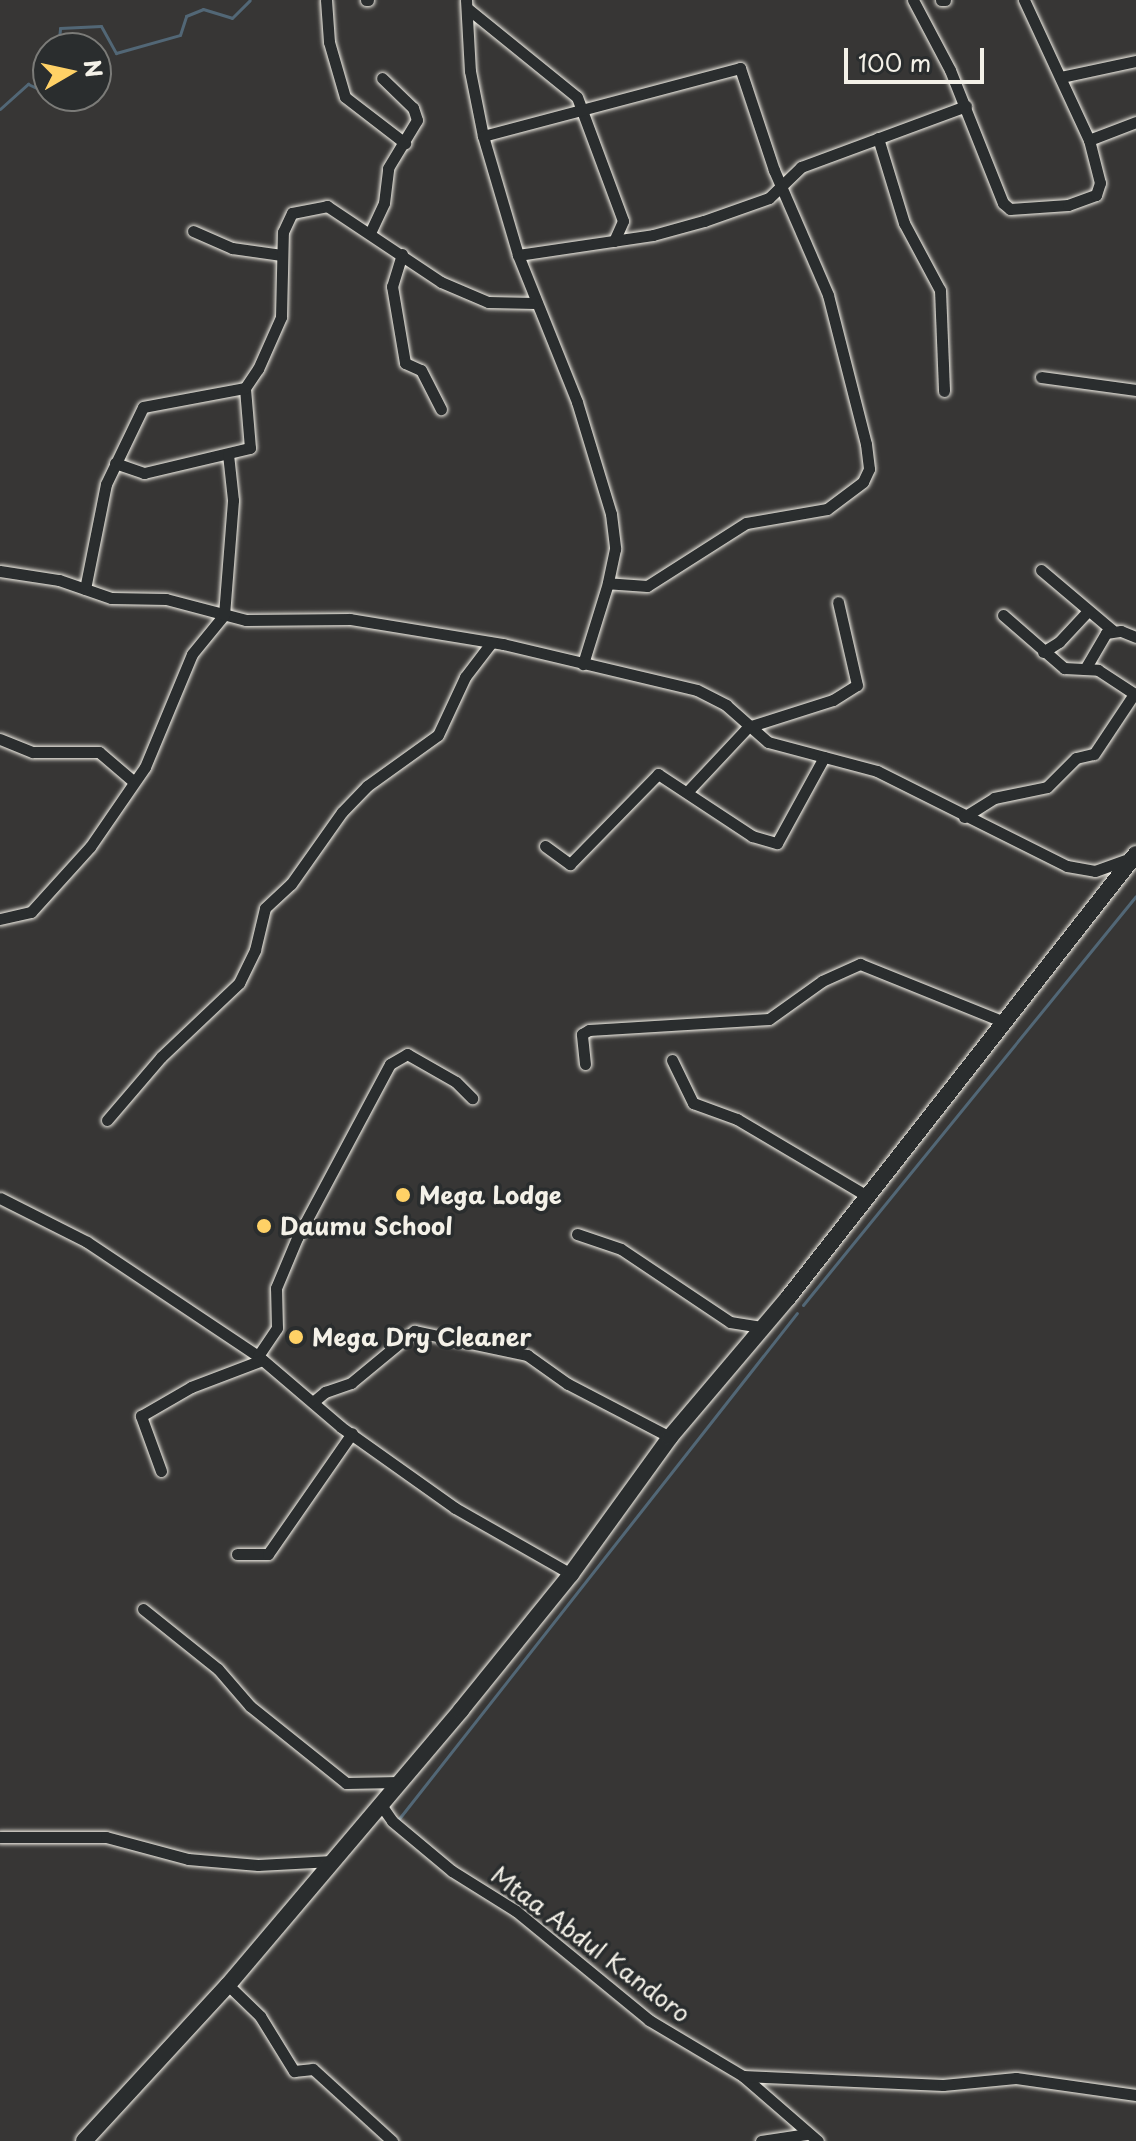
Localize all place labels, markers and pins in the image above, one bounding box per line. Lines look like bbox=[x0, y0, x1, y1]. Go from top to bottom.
place label: Mega Lodge bbox=[419, 1181, 562, 1209]
marker: Mega Lodge bbox=[394, 1186, 412, 1204]
place label: Daumu School bbox=[280, 1212, 454, 1240]
marker: Daumu School bbox=[255, 1217, 273, 1235]
place label: Mega Dry Cleaner bbox=[312, 1323, 534, 1351]
marker: Mega Dry Cleaner bbox=[287, 1328, 305, 1346]

